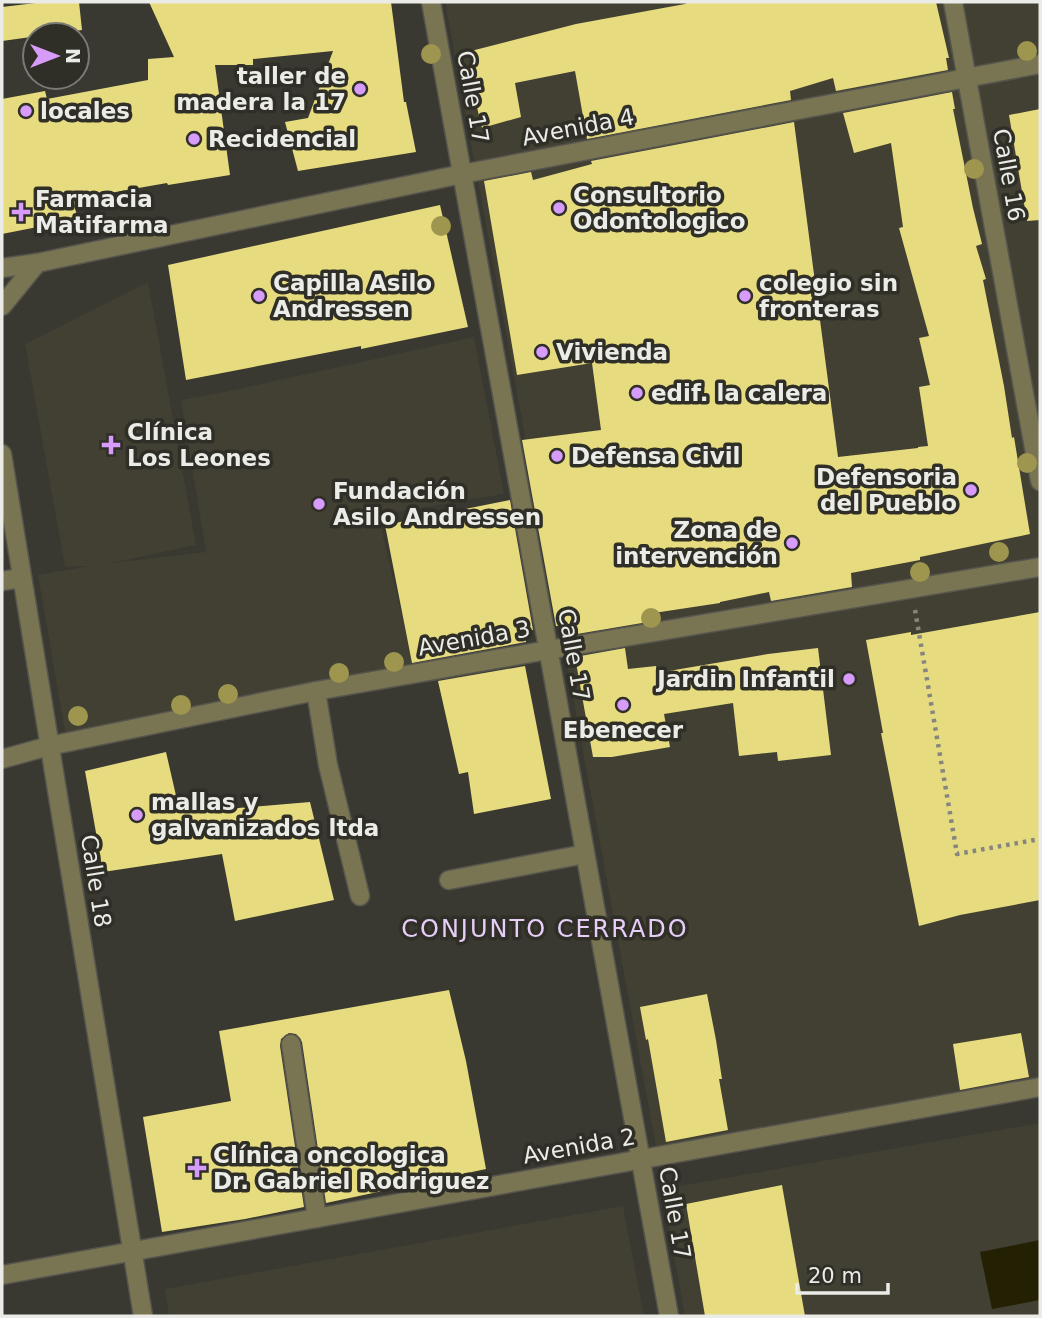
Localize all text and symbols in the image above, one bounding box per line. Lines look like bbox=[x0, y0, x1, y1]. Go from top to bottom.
north arrow bbox=[21, 21, 91, 91]
text: N bbox=[62, 48, 84, 64]
street label: Calle 17 bbox=[452, 49, 494, 145]
place label: taller de madera la 17 bbox=[176, 63, 346, 115]
marker: taller de madera la 17 bbox=[352, 81, 368, 97]
place label: locales bbox=[40, 98, 130, 124]
marker: locales bbox=[18, 103, 34, 119]
street label: Avenida 4 bbox=[520, 103, 636, 151]
place label: Recidencial bbox=[208, 126, 356, 152]
street label: Calle 16 bbox=[988, 127, 1030, 223]
marker: Recidencial bbox=[186, 131, 202, 147]
place label: Consultorio Odontologico bbox=[573, 182, 745, 234]
place label: Farmacia Matifarma bbox=[35, 186, 169, 238]
marker: Consultorio Odontologico bbox=[551, 200, 567, 216]
marker: Farmacia Matifarma bbox=[13, 204, 29, 220]
place label: Capilla Asilo Andressen bbox=[273, 270, 432, 322]
place label: colegio sin fronteras bbox=[759, 270, 898, 322]
marker: Capilla Asilo Andressen bbox=[251, 288, 267, 304]
marker: colegio sin fronteras bbox=[737, 288, 753, 304]
place label: Vivienda bbox=[556, 339, 668, 365]
marker: Vivienda bbox=[534, 344, 550, 360]
place label: edif. la calera bbox=[651, 380, 827, 406]
marker: edif. la calera bbox=[629, 385, 645, 401]
place label: Clínica Los Leones bbox=[127, 419, 271, 471]
marker: Clínica Los Leones bbox=[101, 435, 121, 455]
place label: Defensa Civil bbox=[571, 443, 740, 469]
marker: Defensa Civil bbox=[549, 448, 565, 464]
place label: Defensoria del Pueblo bbox=[816, 464, 957, 516]
place label: Fundación Asilo Andressen bbox=[333, 478, 541, 530]
marker: Defensoria del Pueblo bbox=[963, 482, 979, 498]
marker: Fundación Asilo Andressen bbox=[311, 496, 327, 512]
place label: Zona de intervención bbox=[615, 517, 778, 569]
marker: Zona de intervención bbox=[784, 535, 800, 551]
street label: Calle 17 bbox=[553, 607, 595, 703]
street label: Avenida 3 bbox=[416, 615, 532, 661]
place label: Jardin Infantil bbox=[655, 666, 835, 692]
marker: Jardin Infantil bbox=[841, 671, 857, 687]
marker: Ebenecer bbox=[615, 697, 631, 713]
place label: Ebenecer bbox=[563, 717, 684, 743]
place label: mallas y galvanizados ltda bbox=[151, 789, 379, 841]
marker: mallas y galvanizados ltda bbox=[129, 807, 145, 823]
street label: Calle 18 bbox=[76, 833, 116, 929]
district label: CONJUNTO CERRADO bbox=[401, 915, 689, 943]
street label: Avenida 2 bbox=[521, 1123, 637, 1169]
place label: Clínica oncologica Dr. Gabriel Rodriguez bbox=[213, 1142, 490, 1194]
marker: Clínica oncologica Dr. Gabriel Rodriguez bbox=[187, 1158, 207, 1178]
street label: Calle 17 bbox=[654, 1165, 696, 1261]
scale bar bbox=[797, 1252, 888, 1296]
text: 20 m bbox=[808, 1264, 862, 1288]

